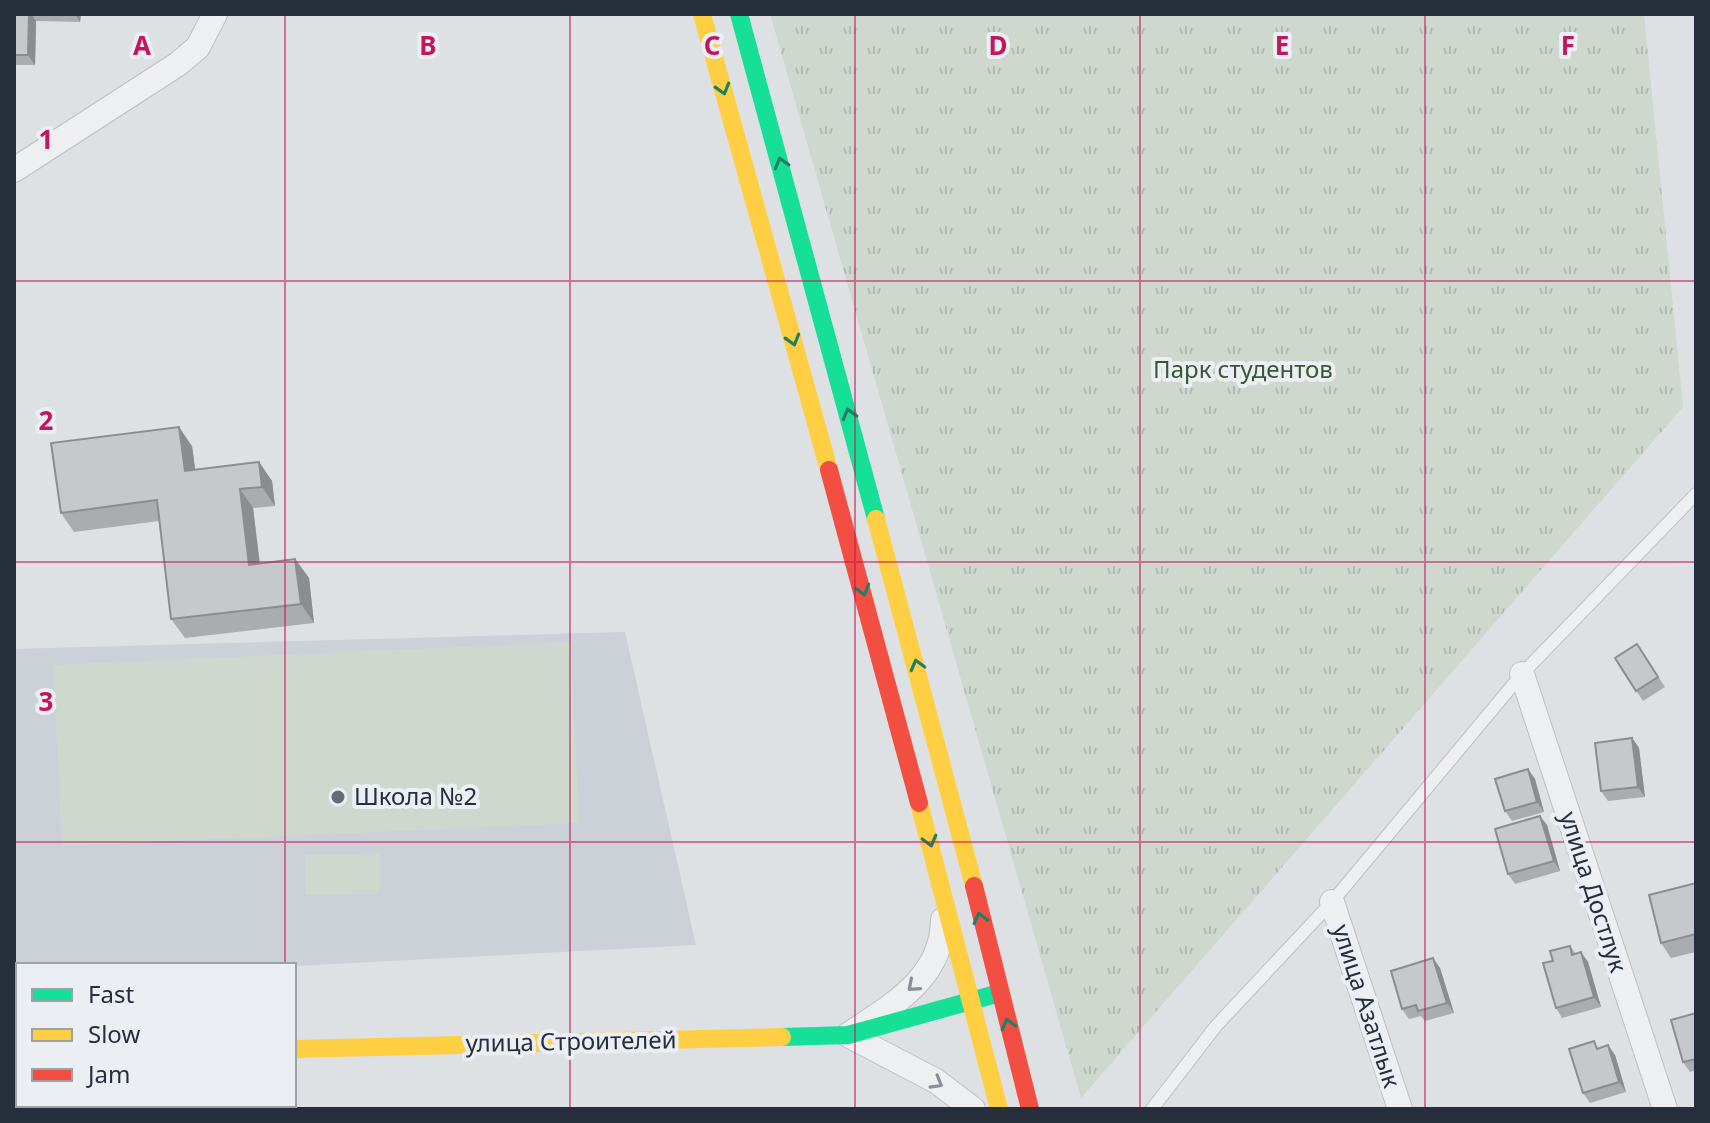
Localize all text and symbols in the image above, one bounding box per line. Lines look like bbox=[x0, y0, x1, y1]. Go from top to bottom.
text: A bbox=[133, 27, 151, 63]
text: B bbox=[419, 27, 437, 63]
text: C bbox=[704, 27, 720, 63]
text: D bbox=[988, 27, 1008, 63]
text: E bbox=[1275, 27, 1289, 63]
text: F bbox=[1561, 27, 1575, 63]
one-way arrow bbox=[714, 82, 731, 96]
text: 1 bbox=[39, 121, 53, 157]
one-way arrow bbox=[774, 157, 790, 171]
one-way arrow bbox=[784, 332, 800, 346]
park label: Парк студентов bbox=[1153, 352, 1333, 385]
text: 2 bbox=[39, 402, 54, 438]
one-way arrow bbox=[842, 408, 858, 422]
one-way arrow bbox=[854, 583, 870, 597]
one-way arrow bbox=[909, 659, 926, 673]
text: 3 bbox=[39, 683, 53, 719]
place label: Школа №2 bbox=[354, 779, 477, 812]
marker: Школа №2 bbox=[329, 788, 347, 806]
street label: улица Достлук bbox=[1553, 807, 1636, 976]
one-way arrow bbox=[921, 834, 938, 848]
one-way arrow bbox=[972, 911, 989, 925]
street label: улица Азатлык bbox=[1325, 920, 1409, 1092]
legend bbox=[16, 963, 296, 1107]
one-way arrow bbox=[908, 976, 923, 991]
text: Fast bbox=[88, 977, 134, 1010]
text: Slow bbox=[88, 1017, 140, 1050]
one-way arrow bbox=[1000, 1017, 1017, 1031]
street label: улица Строителей bbox=[465, 1022, 677, 1059]
text: Jam bbox=[86, 1057, 130, 1090]
one-way arrow bbox=[928, 1073, 943, 1089]

